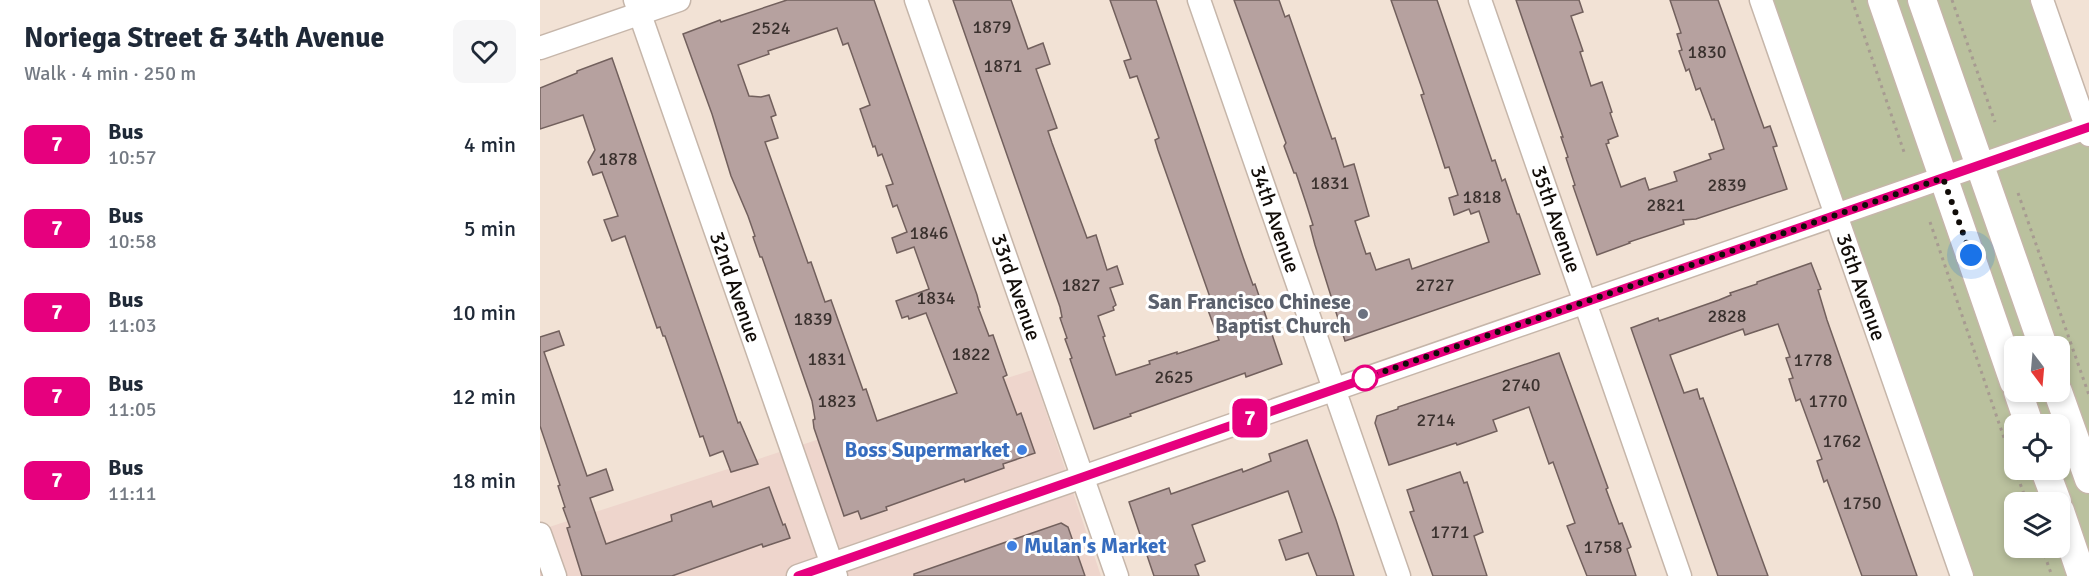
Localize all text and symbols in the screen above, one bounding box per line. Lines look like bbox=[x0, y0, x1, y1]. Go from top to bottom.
house number: 1879 bbox=[973, 16, 1011, 38]
house number: 2524 bbox=[752, 17, 791, 39]
button: heart bbox=[453, 20, 516, 83]
text: Noriega Street & 34th Avenue bbox=[24, 21, 384, 55]
house number: 1830 bbox=[1688, 41, 1726, 63]
house number: 1871 bbox=[984, 55, 1022, 77]
text: Walk · 4 min · 250 m bbox=[24, 61, 196, 86]
text: Bus bbox=[108, 118, 143, 145]
text: 7 bbox=[51, 131, 63, 157]
text: 4 min bbox=[464, 131, 516, 158]
text: 10:57 bbox=[108, 145, 157, 170]
house number: 1878 bbox=[599, 148, 637, 170]
street label: 34th Avenue bbox=[1244, 162, 1306, 276]
street label: 35th Avenue bbox=[1525, 162, 1587, 276]
house number: 1831 bbox=[1311, 172, 1349, 194]
house number: 2839 bbox=[1708, 174, 1746, 196]
house number: 1818 bbox=[1463, 186, 1501, 208]
house number: 2821 bbox=[1647, 194, 1685, 216]
text: Bus bbox=[108, 202, 143, 229]
text: 7 bbox=[51, 215, 63, 241]
text: 5 min bbox=[464, 215, 516, 242]
house number: 1846 bbox=[910, 222, 948, 244]
street label: 32nd Avenue bbox=[704, 228, 766, 346]
text: 10:58 bbox=[108, 229, 157, 254]
street label: 33rd Avenue bbox=[985, 230, 1047, 344]
street label: 36th Avenue bbox=[1830, 230, 1892, 344]
your location bbox=[1956, 240, 1986, 270]
house number: 1827 bbox=[1062, 274, 1100, 296]
house number: 2727 bbox=[1416, 274, 1454, 296]
text: Bus bbox=[108, 286, 143, 313]
house number: 1834 bbox=[917, 287, 956, 309]
place label: San Francisco Chinese Baptist Church bbox=[1148, 289, 1351, 339]
text: 7 bbox=[51, 299, 63, 325]
text: 10 min bbox=[452, 299, 516, 326]
house number: 2828 bbox=[1708, 305, 1746, 327]
marker: San Francisco Chinese Baptist Church bbox=[1356, 307, 1370, 321]
house number: 1839 bbox=[794, 308, 832, 330]
text: 11:03 bbox=[108, 313, 157, 338]
north arrow bbox=[2004, 336, 2070, 402]
map controls bbox=[2004, 336, 2070, 558]
house number: 1822 bbox=[952, 343, 990, 365]
house number: 1831 bbox=[808, 348, 846, 370]
house number: 1778 bbox=[1794, 349, 1832, 371]
unlabelled marker bbox=[1352, 365, 1378, 391]
house number: 2625 bbox=[1155, 366, 1193, 388]
text: Bus bbox=[108, 370, 143, 397]
house number: 2740 bbox=[1502, 374, 1540, 396]
text: 7 bbox=[51, 383, 63, 409]
text: 12 min bbox=[452, 383, 516, 410]
house number: 1823 bbox=[818, 390, 856, 412]
house number: 1770 bbox=[1809, 390, 1847, 412]
text: 11:05 bbox=[108, 397, 157, 422]
line badge: 7 bbox=[1230, 398, 1270, 438]
text: 7 bbox=[1244, 405, 1256, 431]
house number: 2714 bbox=[1417, 409, 1456, 431]
button: locate bbox=[2004, 414, 2070, 480]
house number: 1762 bbox=[1823, 430, 1861, 452]
place label: Boss Supermarket bbox=[845, 437, 1010, 463]
marker: Boss Supermarket bbox=[1015, 443, 1029, 457]
text: Bus bbox=[108, 454, 143, 481]
text: 7 bbox=[51, 467, 63, 493]
text: 18 min bbox=[452, 467, 516, 494]
text: 11:11 bbox=[108, 481, 157, 506]
house number: 1750 bbox=[1843, 492, 1881, 514]
button: layers bbox=[2004, 492, 2070, 558]
house number: 1771 bbox=[1431, 521, 1469, 543]
place label: Mulan's Market bbox=[1024, 533, 1166, 559]
house number: 1758 bbox=[1584, 536, 1622, 558]
marker: Mulan's Market bbox=[1005, 539, 1019, 553]

